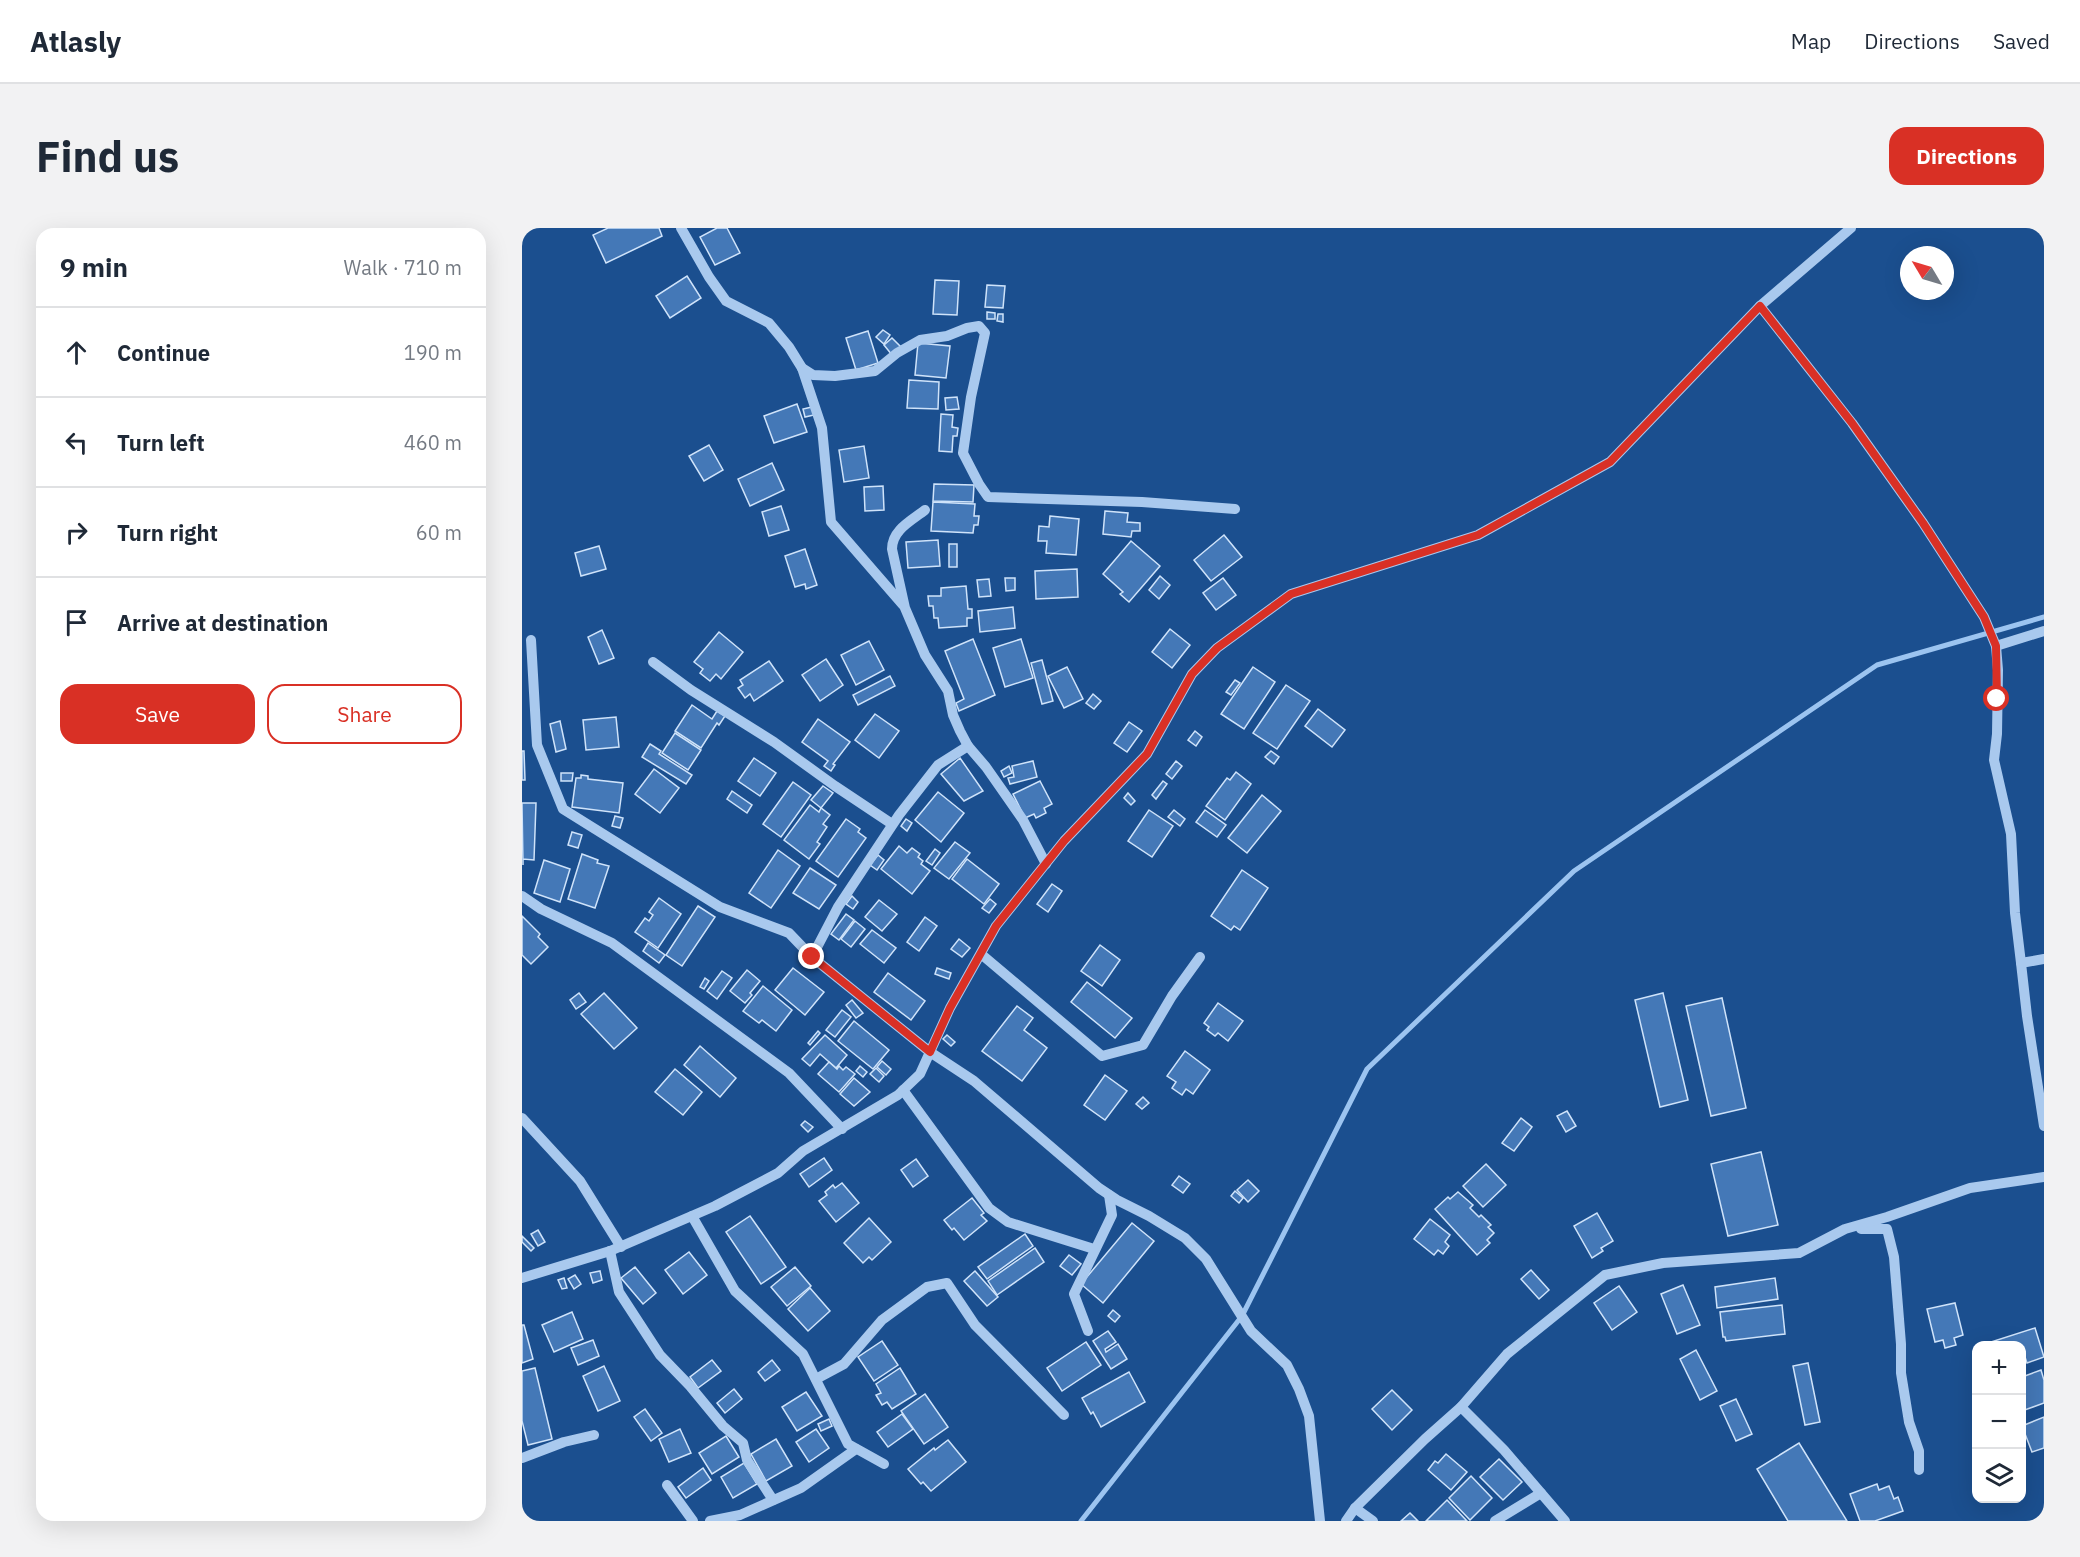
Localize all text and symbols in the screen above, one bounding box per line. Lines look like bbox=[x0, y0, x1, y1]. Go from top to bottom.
text: Atlasly bbox=[30, 23, 121, 60]
text: Map bbox=[1791, 27, 1831, 55]
text: Directions bbox=[1864, 27, 1960, 55]
text: Saved bbox=[1993, 27, 2050, 55]
button: Directions bbox=[1889, 127, 2044, 185]
text: Find us bbox=[36, 129, 179, 184]
north arrow bbox=[1900, 246, 1954, 300]
text: 9 min bbox=[60, 250, 128, 284]
text: Walk · 710 m bbox=[344, 254, 462, 281]
icon: ahead bbox=[60, 336, 93, 369]
text: Continue bbox=[117, 338, 210, 367]
text: 190 m bbox=[404, 339, 462, 366]
icon: left bbox=[60, 426, 93, 459]
text: Turn left bbox=[117, 428, 205, 457]
text: 460 m bbox=[404, 429, 462, 456]
icon: right bbox=[60, 516, 93, 549]
text: Turn right bbox=[117, 518, 218, 547]
text: 60 m bbox=[416, 519, 462, 546]
icon: arrive bbox=[60, 606, 93, 639]
text: Arrive at destination bbox=[117, 608, 328, 637]
button: Save bbox=[60, 684, 255, 744]
button: Share bbox=[267, 684, 462, 744]
route start bbox=[1983, 685, 2009, 711]
route end bbox=[798, 943, 824, 969]
map controls bbox=[1972, 1341, 2026, 1503]
button: + bbox=[1972, 1341, 2026, 1395]
button: − bbox=[1972, 1395, 2026, 1449]
button: layers bbox=[1972, 1449, 2026, 1503]

